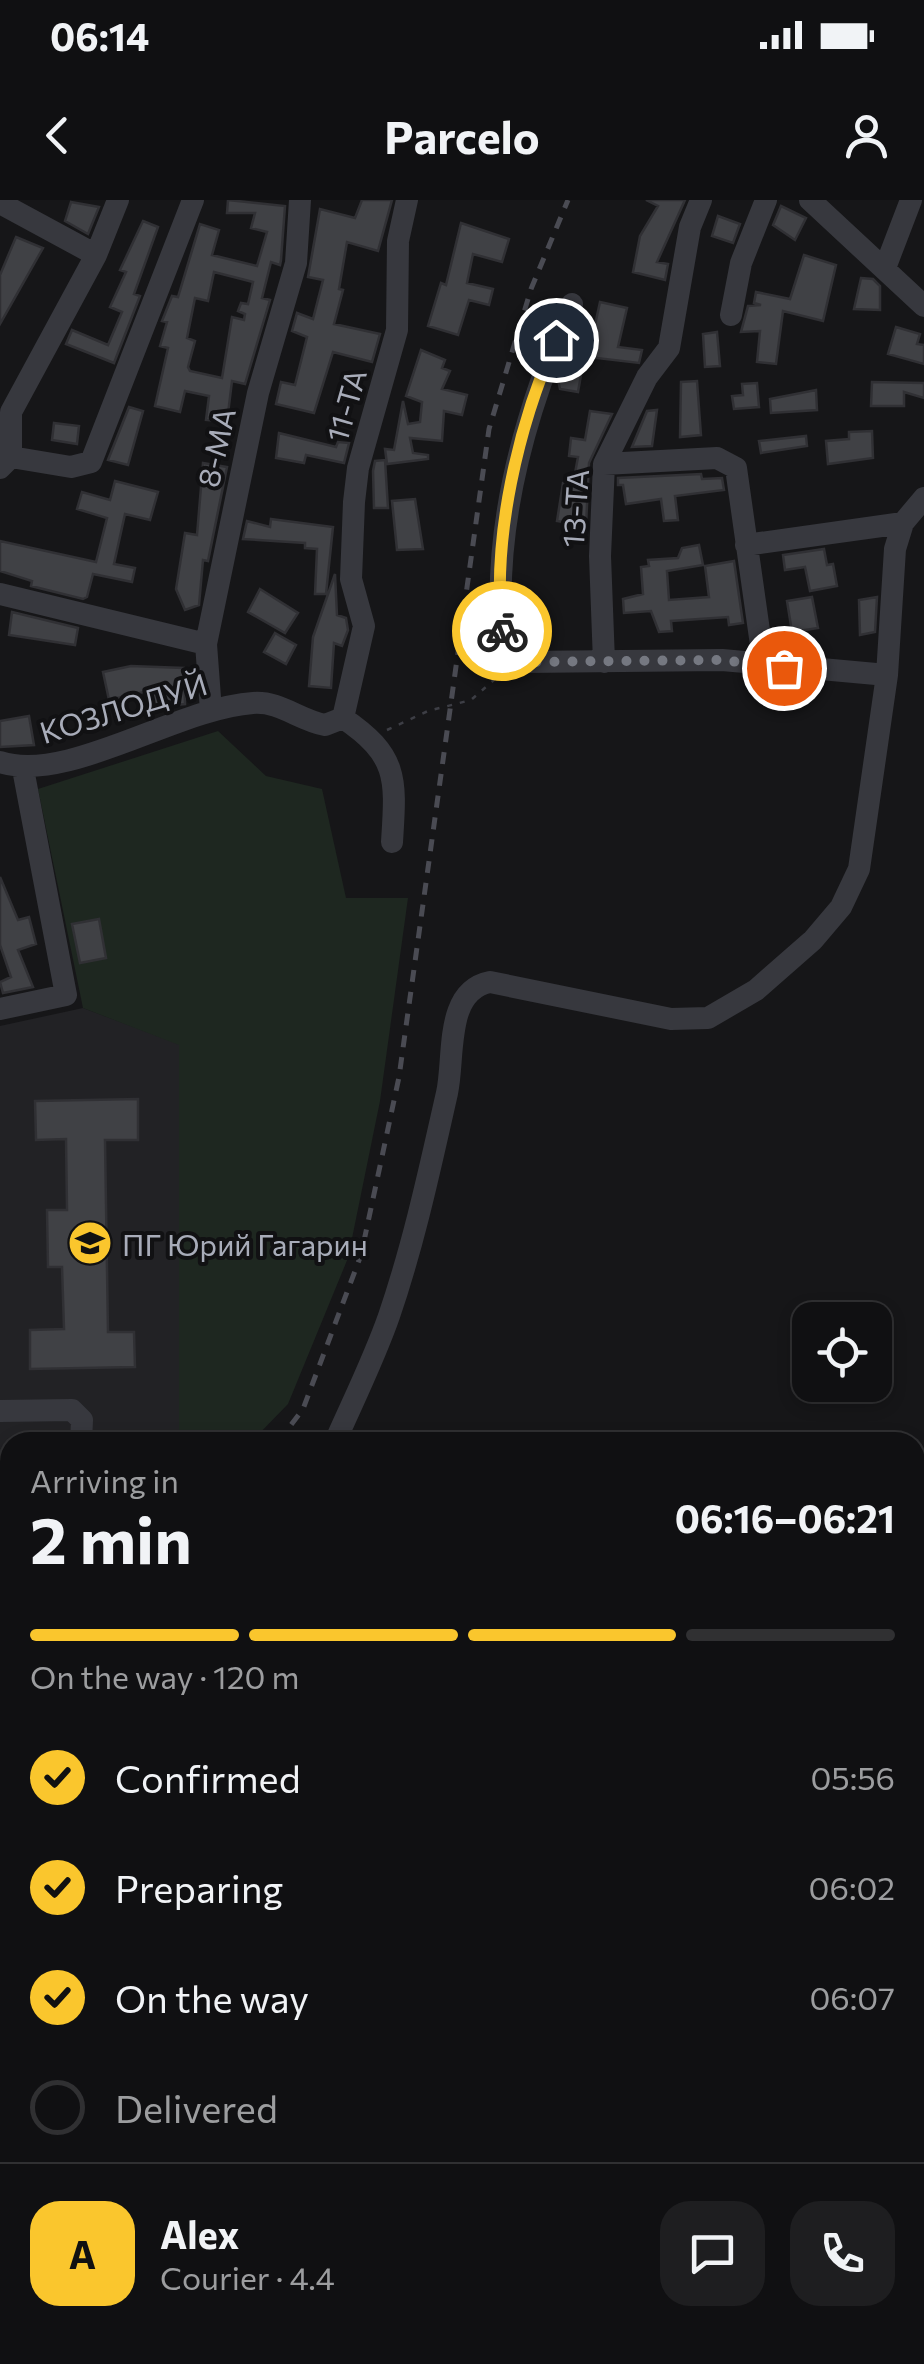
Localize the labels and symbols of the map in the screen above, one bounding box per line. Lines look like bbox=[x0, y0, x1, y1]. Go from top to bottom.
pin bbox=[514, 298, 599, 383]
street label: 11-ТА bbox=[317, 364, 373, 446]
street label: 8-МА bbox=[188, 404, 242, 490]
street label: 13-ТА bbox=[553, 468, 595, 548]
courier bbox=[452, 581, 552, 681]
pin bbox=[742, 626, 827, 711]
street label: КОЗЛОДУЙ bbox=[35, 664, 211, 750]
school or university icon: ПГ Юрий Гагарин bbox=[67, 1220, 113, 1266]
place label: ПГ Юрий Гагарин bbox=[122, 1225, 368, 1262]

